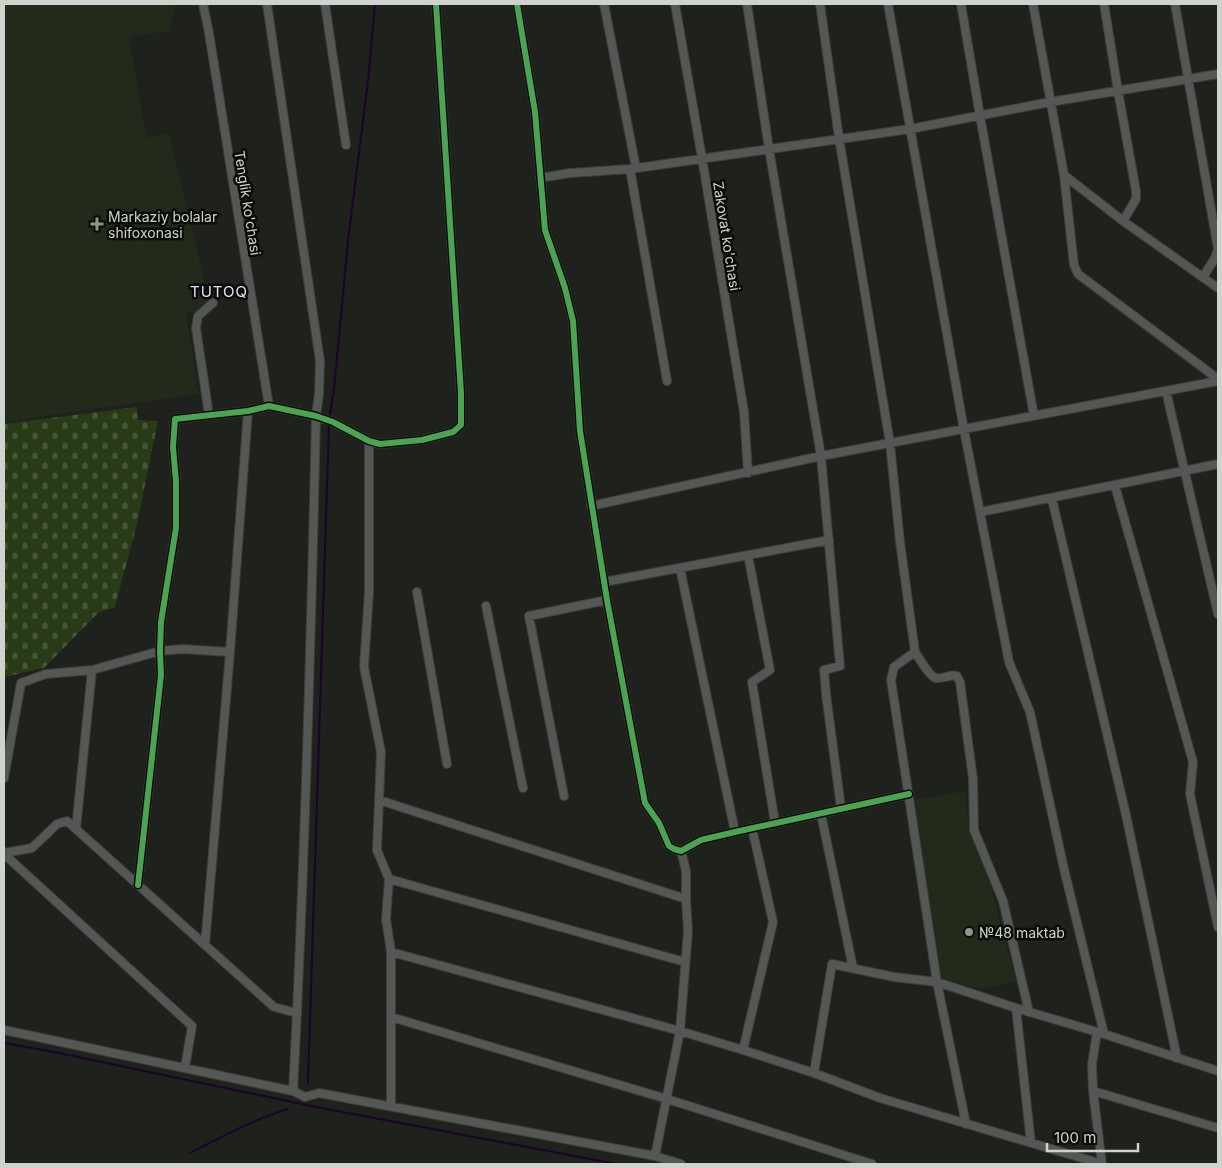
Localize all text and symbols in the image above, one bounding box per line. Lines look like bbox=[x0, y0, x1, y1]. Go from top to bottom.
street label: Tenglik ko'chasi bbox=[231, 149, 265, 257]
street label: Zakovat ko'chasi bbox=[710, 180, 744, 292]
place label: Markaziy bolalar shifoxonasi bbox=[108, 208, 217, 241]
marker: Markaziy bolalar shifoxonasi bbox=[90, 217, 104, 231]
district label: TUTOQ bbox=[190, 282, 248, 301]
place label: №48 maktab bbox=[979, 924, 1065, 941]
marker: №48 maktab bbox=[963, 926, 975, 938]
scale bar bbox=[1047, 1120, 1138, 1152]
text: 100 m bbox=[1054, 1128, 1096, 1147]

